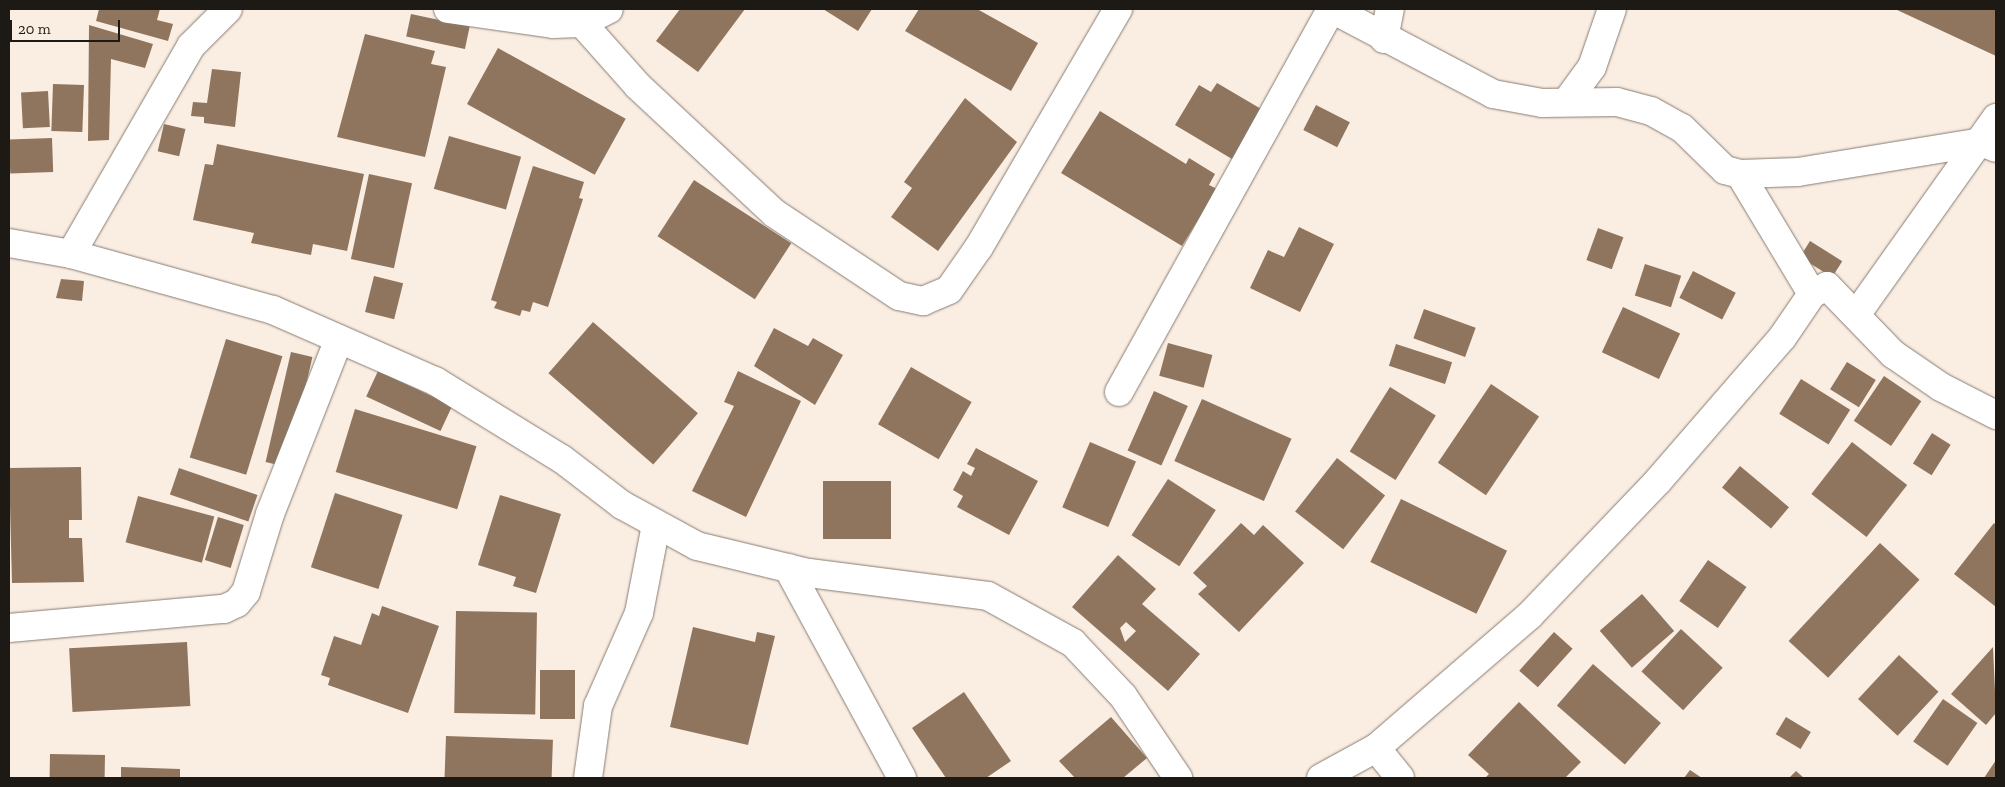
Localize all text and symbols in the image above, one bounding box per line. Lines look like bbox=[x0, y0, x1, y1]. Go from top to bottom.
scale bar bbox=[12, 10, 122, 42]
text: 20 m bbox=[18, 20, 51, 38]

